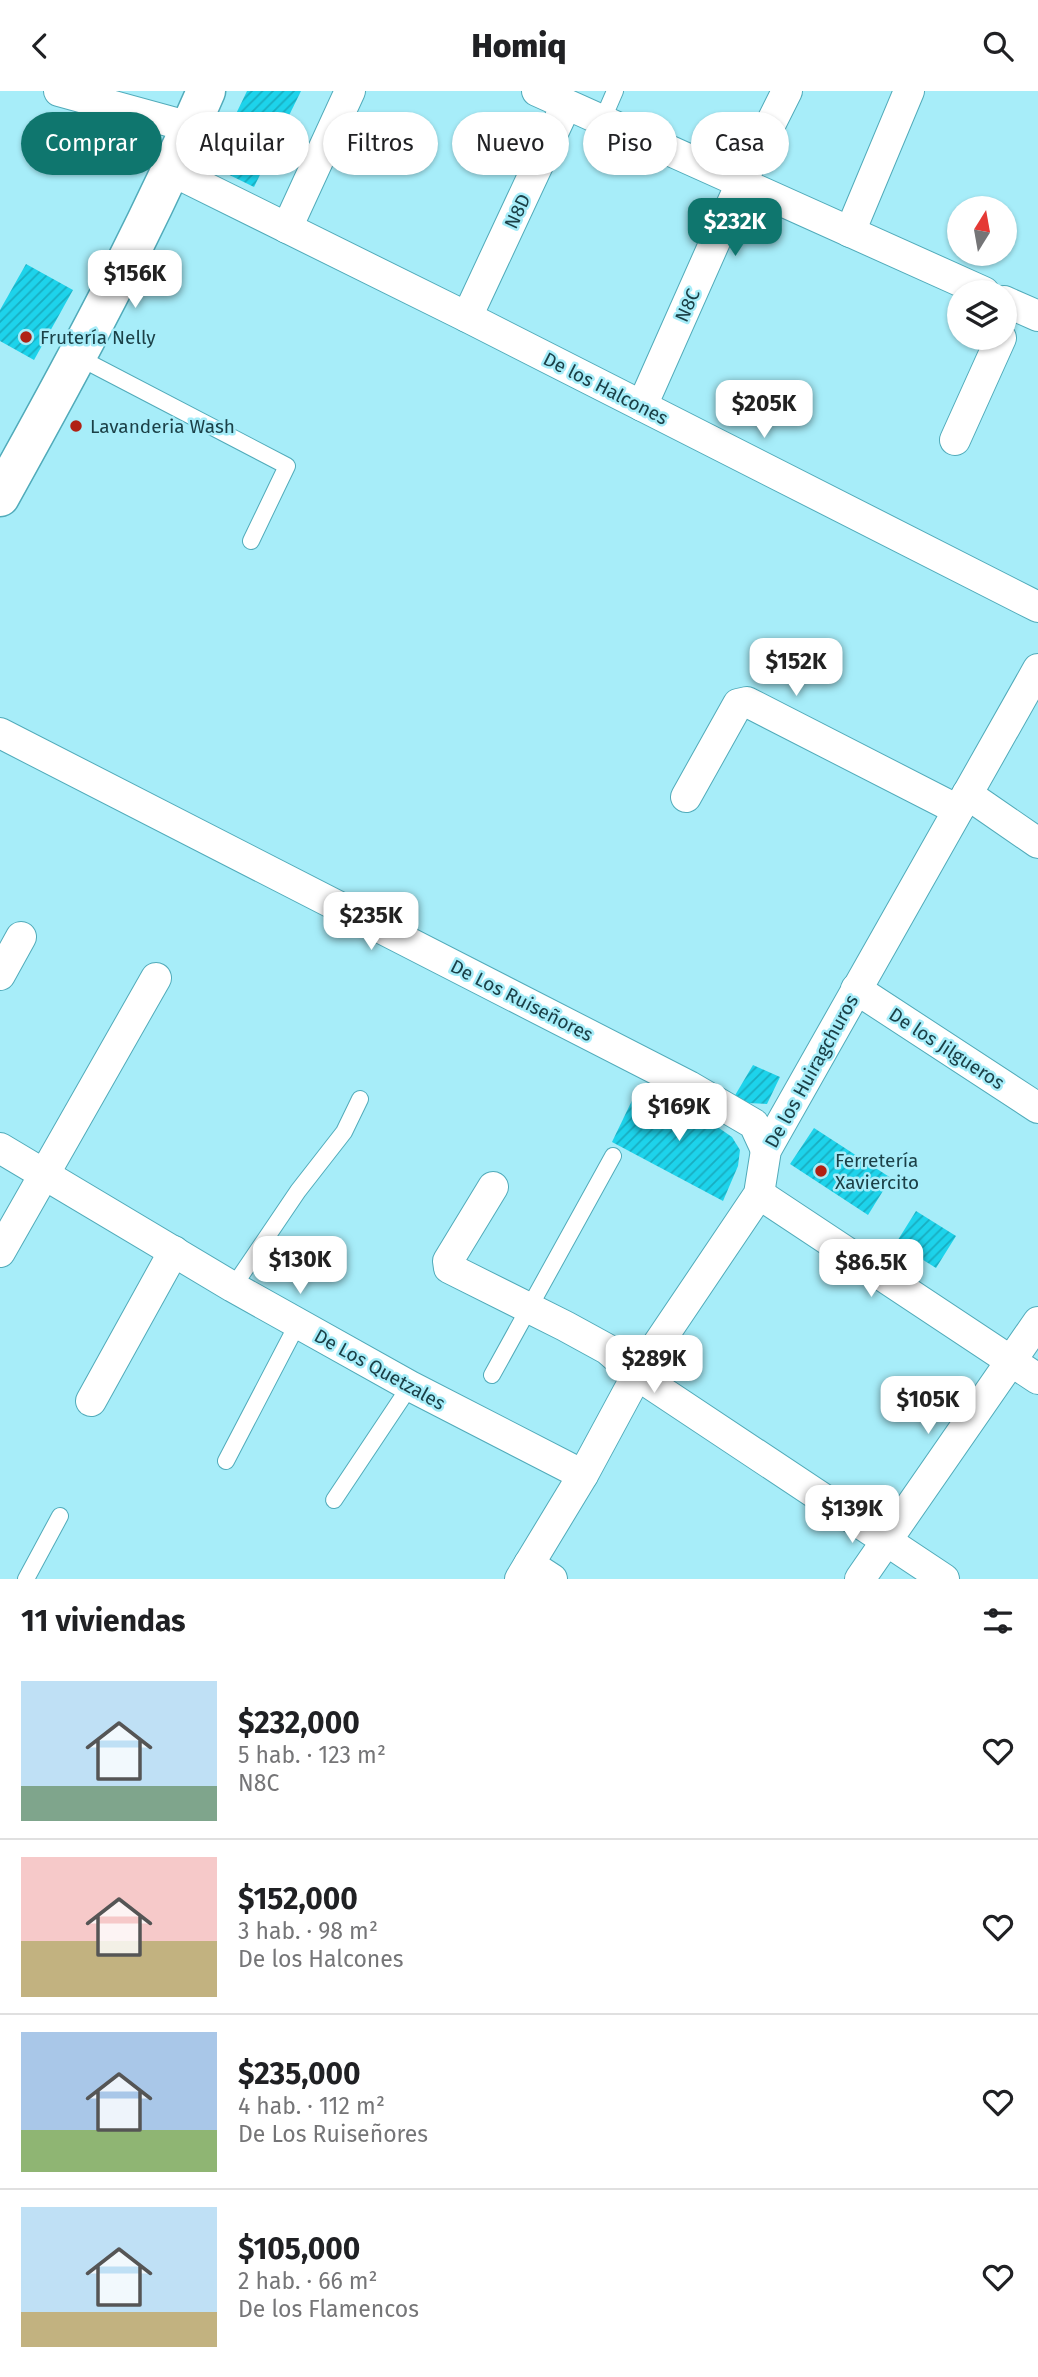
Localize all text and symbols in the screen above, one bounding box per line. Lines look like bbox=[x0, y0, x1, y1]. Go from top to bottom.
icon: back bbox=[21, 27, 59, 65]
text: Homiq bbox=[472, 27, 566, 65]
icon: search bbox=[979, 27, 1017, 65]
chip: Comprar bbox=[21, 112, 162, 175]
chip: Alquilar bbox=[176, 112, 309, 175]
chip: Filtros bbox=[323, 112, 438, 175]
chip: Nuevo bbox=[452, 112, 569, 175]
chip: Piso bbox=[583, 112, 677, 175]
chip: Casa bbox=[691, 112, 789, 175]
street label: N8D bbox=[499, 190, 535, 232]
north arrow bbox=[947, 196, 1017, 266]
map controls bbox=[947, 196, 1017, 350]
pin: $232K bbox=[686, 199, 784, 258]
text: $232K bbox=[704, 207, 766, 235]
pin: $156K bbox=[86, 251, 184, 310]
text: $156K bbox=[104, 259, 166, 287]
button: layers bbox=[947, 280, 1017, 350]
street label: N8C bbox=[670, 285, 705, 325]
place label: Frutería Nelly bbox=[40, 326, 156, 349]
marker: Frutería Nelly bbox=[18, 329, 34, 345]
street label: De los Halcones bbox=[540, 347, 672, 430]
pin: $205K bbox=[715, 381, 813, 440]
text: $205K bbox=[732, 389, 796, 417]
place label: Lavanderia Wash bbox=[90, 415, 235, 438]
marker: Lavanderia Wash bbox=[68, 418, 84, 434]
pin: $152K bbox=[747, 639, 845, 698]
text: $152K bbox=[766, 647, 826, 675]
pin: $235K bbox=[322, 893, 420, 952]
text: $235K bbox=[339, 901, 403, 929]
street label: De Los Ruiseñores bbox=[447, 955, 597, 1046]
street label: De los Huiragchuros bbox=[760, 990, 863, 1152]
street label: De los Jilgueros bbox=[885, 1003, 1009, 1094]
pin: $169K bbox=[630, 1083, 728, 1143]
text: $169K bbox=[648, 1092, 710, 1120]
place label: Ferretería Xaviercito bbox=[835, 1149, 919, 1194]
marker: Ferretería Xaviercito bbox=[813, 1163, 829, 1179]
pin: $130K bbox=[251, 1237, 349, 1296]
pin: $86.5K bbox=[814, 1239, 928, 1299]
text: $130K bbox=[269, 1245, 331, 1273]
text: $86.5K bbox=[835, 1248, 907, 1276]
street label: De Los Quetzales bbox=[310, 1324, 449, 1415]
pin: $289K bbox=[605, 1335, 703, 1395]
text: $289K bbox=[622, 1344, 686, 1372]
pin: $105K bbox=[879, 1377, 977, 1436]
text: $105K bbox=[897, 1385, 959, 1413]
pin: $139K bbox=[803, 1485, 901, 1545]
text: $139K bbox=[821, 1494, 883, 1522]
icon: filters bbox=[979, 1602, 1017, 1640]
text: 11 viviendas bbox=[21, 1603, 186, 1639]
text: $232,000 bbox=[238, 1705, 360, 1741]
icon: home bbox=[77, 1709, 161, 1793]
icon: heart bbox=[979, 1732, 1017, 1770]
text: 5 hab. · 123 m² bbox=[238, 1741, 386, 1769]
text: N8C bbox=[238, 1769, 279, 1797]
text: $152,000 bbox=[238, 1881, 358, 1917]
icon: home bbox=[77, 1885, 161, 1969]
icon: heart bbox=[979, 1908, 1017, 1946]
text: 3 hab. · 98 m² bbox=[238, 1917, 378, 1945]
text: De los Halcones bbox=[238, 1945, 404, 1973]
text: $235,000 bbox=[238, 2056, 361, 2092]
icon: home bbox=[77, 2060, 161, 2144]
icon: heart bbox=[979, 2083, 1017, 2121]
text: 4 hab. · 112 m² bbox=[238, 2092, 385, 2120]
text: De Los Ruiseñores bbox=[238, 2120, 428, 2148]
text: $105,000 bbox=[238, 2231, 360, 2267]
icon: home bbox=[77, 2235, 161, 2319]
icon: heart bbox=[979, 2258, 1017, 2296]
text: 2 hab. · 66 m² bbox=[238, 2267, 378, 2295]
text: De los Flamencos bbox=[238, 2295, 419, 2323]

